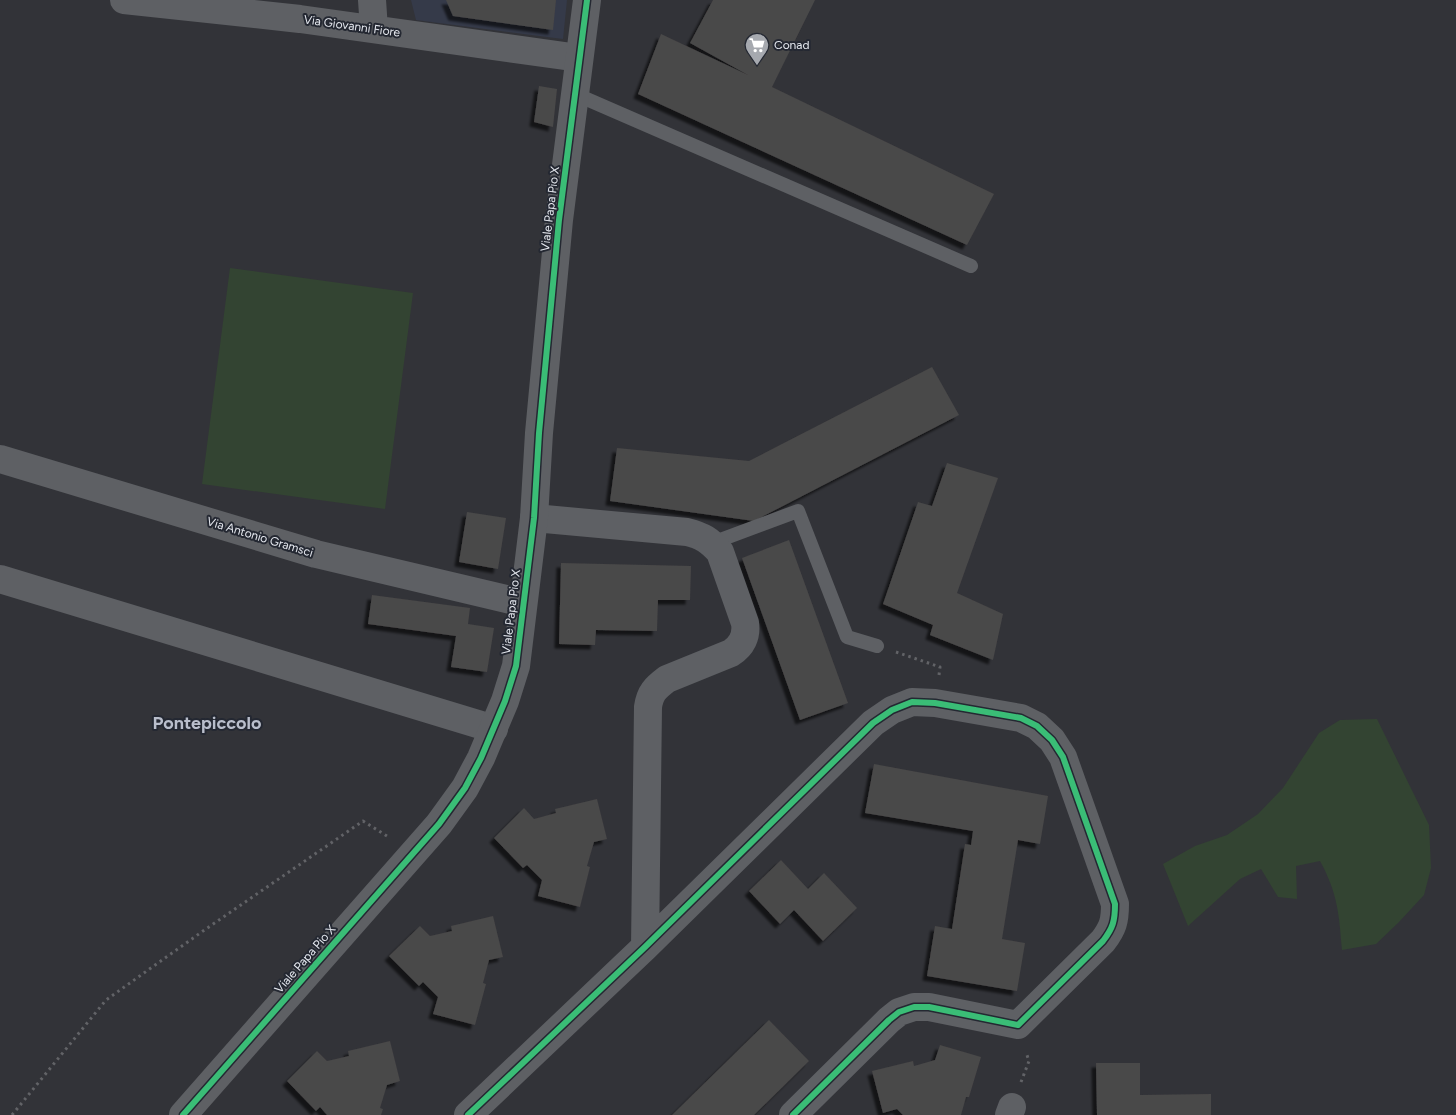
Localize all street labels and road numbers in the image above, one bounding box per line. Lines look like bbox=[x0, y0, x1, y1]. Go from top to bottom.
street label: Via Giovanni Fiore bbox=[303, 12, 401, 40]
street label: Viale Papa Pio X bbox=[538, 165, 562, 252]
street label: Via Antonio Gramsci bbox=[205, 514, 315, 560]
street label: Viale Papa Pio X bbox=[499, 568, 523, 655]
street label: Viale Papa Pio X bbox=[272, 922, 339, 996]

